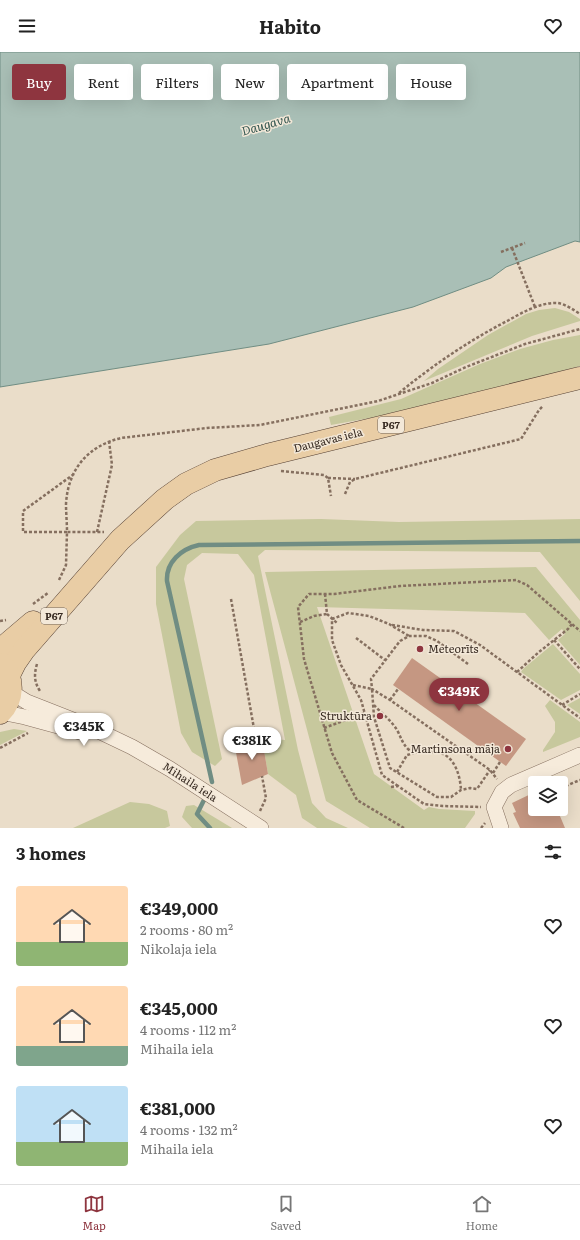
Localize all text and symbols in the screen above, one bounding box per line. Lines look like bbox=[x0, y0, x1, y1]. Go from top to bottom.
text: Habito bbox=[259, 13, 321, 40]
icon: menu bbox=[16, 15, 38, 37]
icon: heart bbox=[542, 15, 564, 37]
chip: Buy bbox=[12, 64, 66, 100]
chip: Rent bbox=[74, 64, 133, 100]
chip: Filters bbox=[141, 64, 213, 100]
chip: New bbox=[221, 64, 279, 100]
chip: Apartment bbox=[287, 64, 388, 100]
chip: House bbox=[396, 64, 466, 100]
water label: Daugava bbox=[239, 108, 292, 140]
road number: P67 bbox=[378, 417, 404, 433]
street label: Daugavas iela bbox=[292, 423, 364, 455]
road number: P67 bbox=[41, 608, 67, 624]
place label: Meteorīts bbox=[428, 640, 479, 656]
marker: Meteorīts bbox=[415, 644, 425, 654]
pin: €349K bbox=[431, 678, 487, 712]
text: €349K bbox=[438, 681, 480, 700]
place label: Struktūra bbox=[320, 707, 372, 723]
marker: Struktūra bbox=[375, 711, 385, 721]
pin: €345K bbox=[56, 713, 112, 747]
text: €345K bbox=[63, 716, 105, 735]
pin: €381K bbox=[224, 727, 280, 761]
text: €381K bbox=[232, 730, 272, 749]
place label: Martinsona māja bbox=[411, 740, 500, 756]
marker: Martinsona māja bbox=[503, 744, 513, 754]
street label: Mihaila iela bbox=[160, 758, 221, 805]
map controls bbox=[528, 776, 568, 816]
button: layers bbox=[528, 776, 568, 816]
text: 3 homes bbox=[16, 840, 86, 865]
icon: filters bbox=[542, 841, 564, 863]
text: €349,000 bbox=[140, 895, 218, 920]
icon: home bbox=[48, 902, 96, 950]
icon: heart bbox=[542, 915, 564, 937]
text: 2 rooms · 80 m² bbox=[140, 920, 233, 939]
text: Nikolaja iela bbox=[140, 939, 217, 958]
text: €345,000 bbox=[140, 995, 218, 1020]
icon: home bbox=[48, 1002, 96, 1050]
icon: heart bbox=[542, 1015, 564, 1037]
text: 4 rooms · 112 m² bbox=[140, 1020, 236, 1039]
text: Mihaila iela bbox=[140, 1039, 213, 1058]
text: €381,000 bbox=[140, 1095, 215, 1120]
icon: home bbox=[48, 1102, 96, 1150]
icon: heart bbox=[542, 1115, 564, 1137]
text: 4 rooms · 132 m² bbox=[140, 1120, 238, 1139]
text: Mihaila iela bbox=[140, 1139, 213, 1158]
tab: Map bbox=[82, 1193, 106, 1233]
tab: Saved bbox=[271, 1193, 301, 1233]
tab: Home bbox=[466, 1193, 498, 1233]

